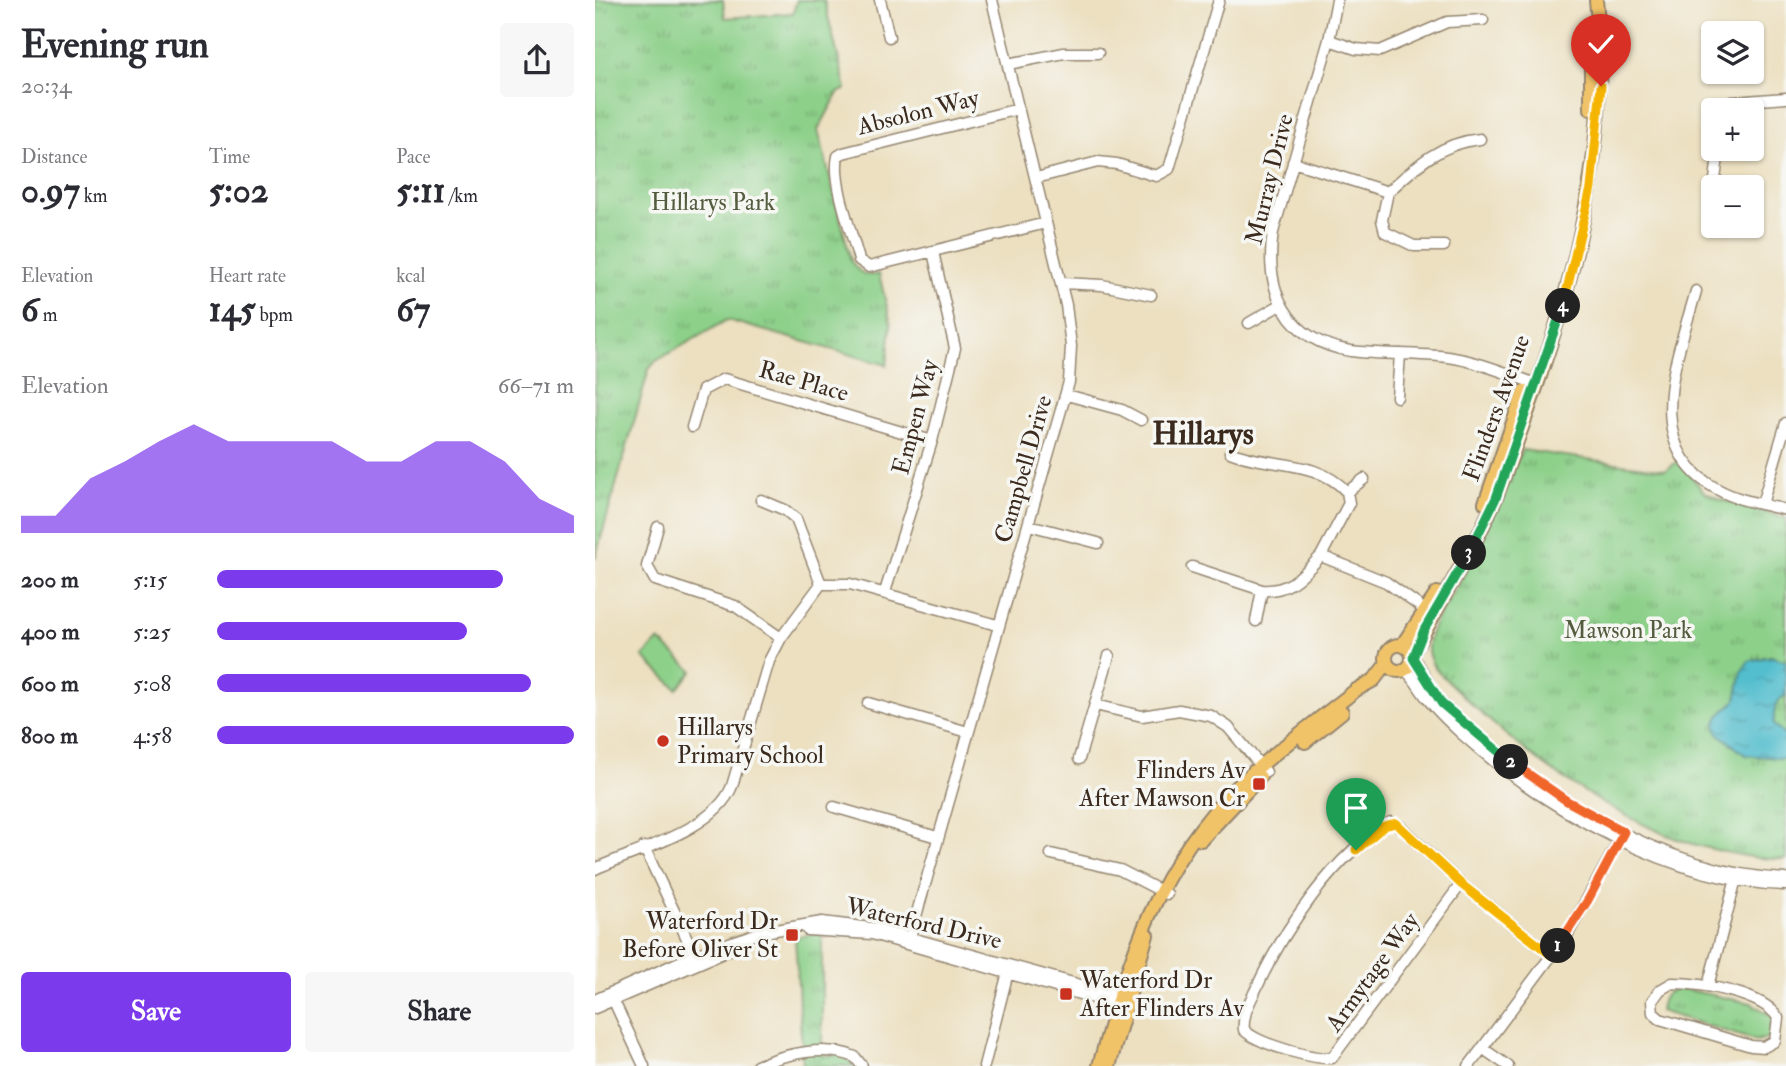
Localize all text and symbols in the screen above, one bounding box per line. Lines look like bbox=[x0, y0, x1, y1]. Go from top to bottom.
pin bbox=[1571, 14, 1631, 86]
text: Evening run bbox=[21, 21, 209, 69]
map controls bbox=[1701, 21, 1764, 238]
button: layers bbox=[1701, 21, 1764, 84]
button: share bbox=[500, 23, 574, 97]
icon: check bbox=[1582, 25, 1620, 63]
text: 20:34 bbox=[21, 71, 71, 100]
street label: Absolon Way bbox=[853, 82, 983, 143]
button: + bbox=[1701, 98, 1764, 161]
street label: Murray Drive bbox=[1238, 111, 1301, 248]
text: Distance bbox=[21, 145, 87, 169]
text: Time bbox=[209, 145, 250, 169]
text: Pace bbox=[396, 145, 430, 169]
text: 0.97 bbox=[21, 169, 80, 213]
text: 5:02 bbox=[209, 169, 268, 213]
text: 5:11 bbox=[396, 169, 445, 213]
button: − bbox=[1701, 175, 1764, 238]
text: km bbox=[80, 184, 108, 208]
text: /km bbox=[445, 184, 478, 208]
park label: Hillarys Park bbox=[651, 187, 776, 218]
text: Elevation bbox=[21, 264, 93, 288]
text: Heart rate bbox=[209, 264, 286, 288]
text: kcal bbox=[396, 264, 425, 288]
text: 6 bbox=[21, 288, 39, 332]
text: 145 bbox=[209, 288, 255, 332]
text: 67 bbox=[396, 288, 430, 332]
pin: 4 bbox=[1545, 288, 1581, 324]
text: 4 bbox=[1557, 293, 1568, 317]
text: m bbox=[39, 303, 57, 327]
text: bpm bbox=[255, 303, 293, 327]
street label: Flinders Avenue bbox=[1456, 331, 1537, 486]
street label: Rae Place bbox=[755, 354, 852, 409]
street label: Empen Way bbox=[885, 356, 946, 478]
text: Elevation bbox=[21, 371, 109, 400]
text: 66–71 m bbox=[498, 371, 574, 400]
street label: Campbell Drive bbox=[988, 392, 1059, 547]
district label: Hillarys bbox=[1152, 414, 1254, 454]
pin: 3 bbox=[1451, 536, 1487, 570]
text: 3 bbox=[1465, 540, 1472, 564]
text: 200 m bbox=[21, 565, 79, 594]
text: 5:15 bbox=[133, 565, 167, 594]
park label: Mawson Park bbox=[1564, 615, 1693, 646]
text: 400 m bbox=[21, 617, 80, 646]
text: 5:25 bbox=[133, 617, 171, 646]
text: 600 m bbox=[21, 669, 79, 698]
text: 5:08 bbox=[133, 669, 171, 698]
place label: Hillarys Primary School bbox=[677, 712, 824, 771]
text: 800 m bbox=[21, 721, 78, 750]
text: 4:58 bbox=[133, 721, 172, 750]
marker: Hillarys Primary School bbox=[655, 733, 671, 749]
pin: 2 bbox=[1493, 744, 1529, 780]
text: 2 bbox=[1506, 749, 1515, 773]
place label: Flinders Av After Mawson Cr bbox=[1078, 755, 1246, 814]
marker: Flinders Av After Mawson Cr bbox=[1251, 776, 1267, 792]
pin bbox=[1326, 778, 1386, 850]
icon: arrive bbox=[1337, 789, 1375, 827]
street label: Waterford Drive bbox=[842, 890, 1005, 956]
place label: Waterford Dr Before Oliver St bbox=[622, 906, 778, 965]
street label: Armytage Way bbox=[1318, 906, 1426, 1039]
marker: Waterford Dr Before Oliver St bbox=[784, 927, 800, 943]
pin: 1 bbox=[1541, 928, 1576, 964]
text: 1 bbox=[1554, 933, 1561, 957]
place label: Waterford Dr After Flinders Av bbox=[1079, 965, 1244, 1024]
button: Save bbox=[21, 972, 291, 1052]
button: Share bbox=[305, 972, 574, 1052]
marker: Waterford Dr After Flinders Av bbox=[1058, 986, 1074, 1002]

